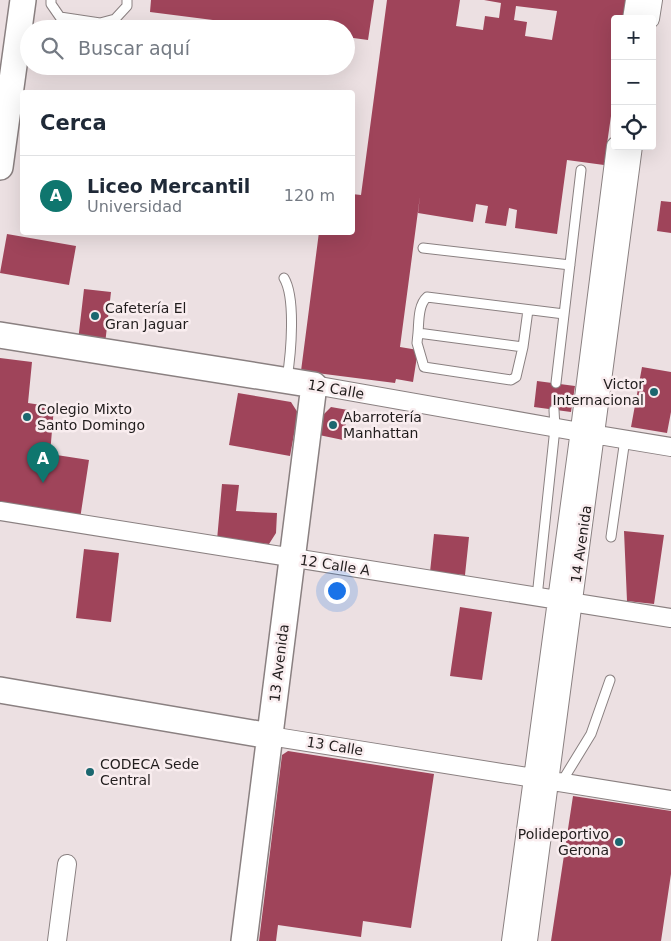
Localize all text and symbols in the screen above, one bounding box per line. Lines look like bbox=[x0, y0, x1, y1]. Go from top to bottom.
map controls bbox=[611, 15, 656, 150]
button: + bbox=[611, 15, 656, 60]
search box bbox=[20, 20, 355, 75]
icon: search bbox=[38, 34, 66, 62]
text: Buscar aquí bbox=[78, 37, 190, 59]
button: − bbox=[611, 60, 656, 105]
button: locate bbox=[611, 105, 656, 150]
text: Cerca bbox=[40, 111, 107, 135]
text: Liceo Mercantil bbox=[87, 175, 250, 197]
text: A bbox=[50, 186, 62, 205]
text: 120 m bbox=[284, 186, 335, 205]
text: Universidad bbox=[87, 197, 182, 216]
place label: Cafetería El Gran Jaguar bbox=[105, 300, 189, 332]
marker: Cafetería El Gran Jaguar bbox=[89, 310, 101, 322]
street label: 12 Calle bbox=[307, 376, 365, 402]
place label: Victor Internacional bbox=[552, 376, 644, 408]
marker: Victor Internacional bbox=[648, 386, 660, 398]
place label: Colegio Mixto Santo Domingo bbox=[37, 401, 145, 433]
place label: Abarrotería Manhattan bbox=[343, 409, 422, 441]
marker: Colegio Mixto Santo Domingo bbox=[21, 411, 33, 423]
marker: Abarrotería Manhattan bbox=[327, 419, 339, 431]
pin: A bbox=[27, 442, 59, 483]
street label: 14 Avenida bbox=[568, 504, 594, 584]
street label: 12 Calle A bbox=[299, 552, 372, 579]
your location bbox=[324, 578, 350, 604]
street label: 13 Avenida bbox=[266, 623, 292, 703]
street label: 13 Calle bbox=[306, 734, 364, 758]
place label: CODECA Sede Central bbox=[100, 756, 199, 788]
marker: CODECA Sede Central bbox=[84, 766, 96, 778]
place label: Polideportivo Gerona bbox=[518, 826, 609, 858]
marker: Polideportivo Gerona bbox=[613, 836, 625, 848]

